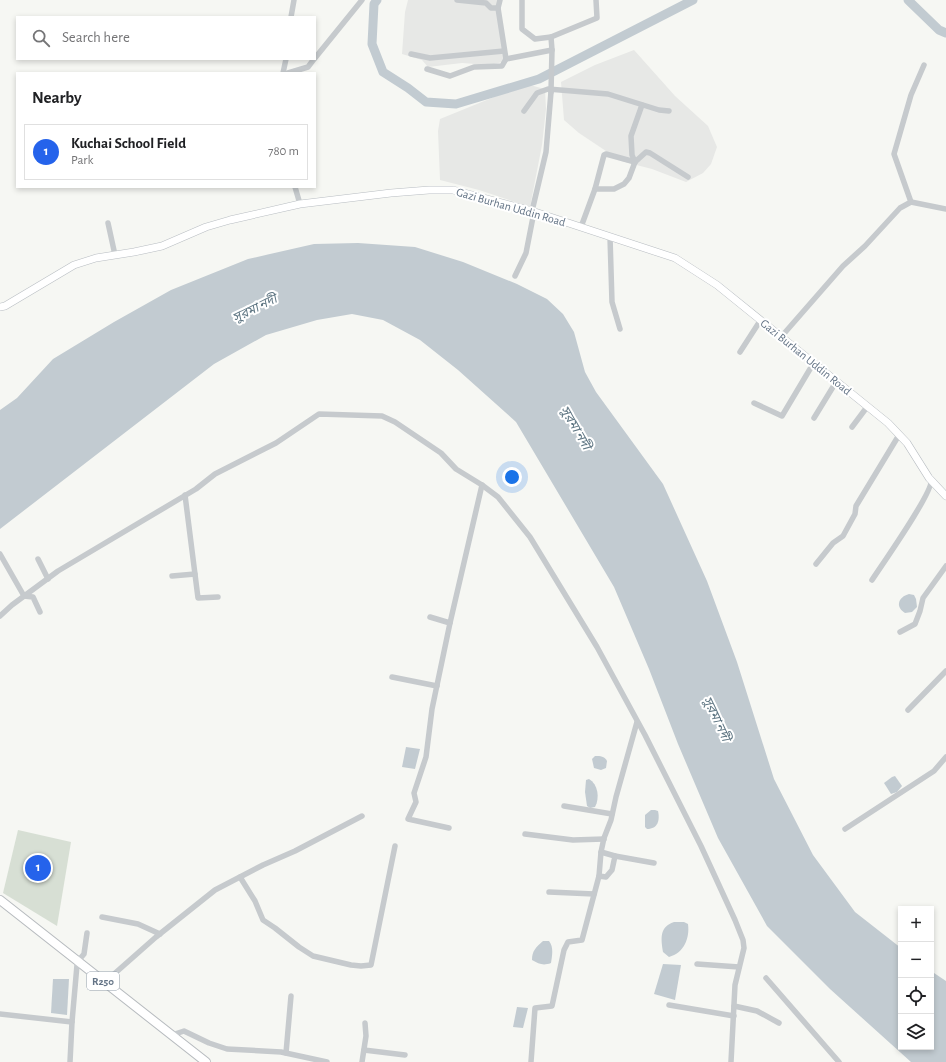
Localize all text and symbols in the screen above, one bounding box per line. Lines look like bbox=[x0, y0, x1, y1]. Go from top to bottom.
search box bbox=[16, 16, 316, 60]
icon: search bbox=[30, 27, 52, 49]
text: Search here bbox=[62, 30, 130, 45]
text: Nearby bbox=[32, 89, 82, 106]
text: Kuchai School Field bbox=[71, 136, 186, 151]
text: 1 bbox=[44, 145, 48, 158]
text: 780 m bbox=[268, 145, 299, 158]
text: Park bbox=[71, 154, 93, 167]
street label: Gazi Burhan Uddin Road bbox=[455, 186, 567, 228]
water label: সুরমা নদী bbox=[230, 290, 282, 325]
street label: Gazi Burhan Uddin Road bbox=[758, 317, 854, 397]
water label: সুরমা নদী bbox=[557, 403, 596, 454]
your location bbox=[502, 467, 522, 487]
water label: সুরমা নদী bbox=[700, 694, 735, 746]
pin: 1 bbox=[25, 853, 51, 883]
map controls bbox=[898, 906, 934, 1050]
button: + bbox=[898, 906, 934, 942]
button: − bbox=[898, 942, 934, 978]
road number: R250 bbox=[87, 972, 119, 990]
button: locate bbox=[898, 978, 934, 1014]
button: layers bbox=[898, 1014, 934, 1050]

